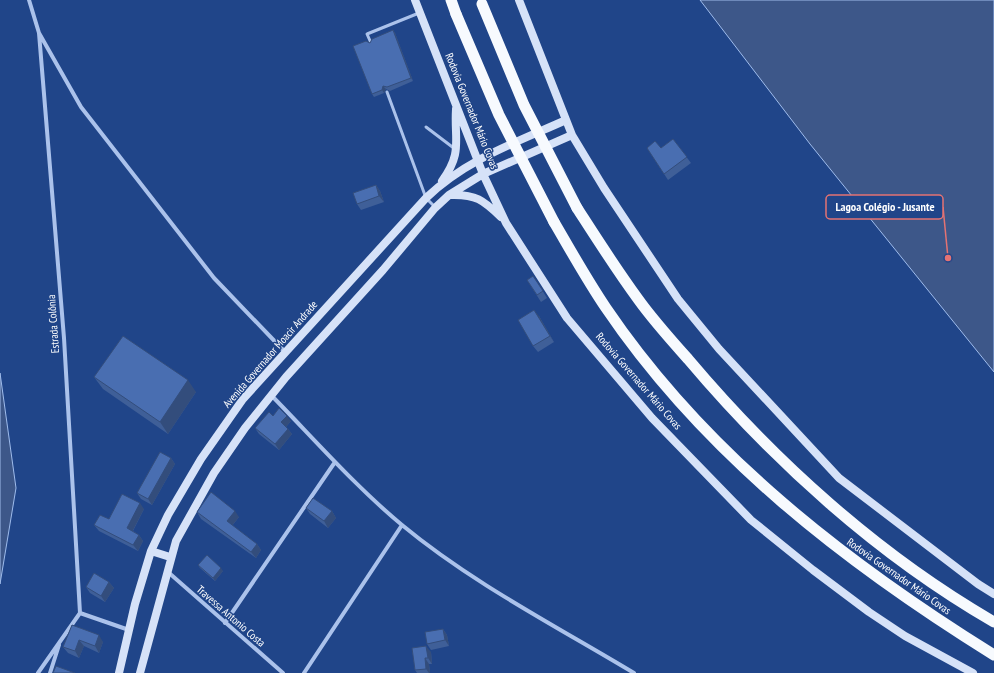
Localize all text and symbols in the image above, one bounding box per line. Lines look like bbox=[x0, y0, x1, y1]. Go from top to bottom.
street label: Rodovia Governador Mário Covas bbox=[442, 51, 502, 171]
callout: Lagoa Colégio - Jusante bbox=[826, 195, 943, 219]
text: Lagoa Colégio - Jusante bbox=[835, 199, 935, 214]
street label: Estrada Colônia bbox=[44, 294, 62, 354]
street label: Avenida Governador Moacir Andrade bbox=[220, 297, 321, 410]
street label: Rodovia Governador Mário Covas bbox=[593, 330, 685, 433]
street label: Rodovia Governador Mário Covas bbox=[844, 535, 954, 617]
street label: Travessa Antonio Costa bbox=[194, 582, 268, 650]

